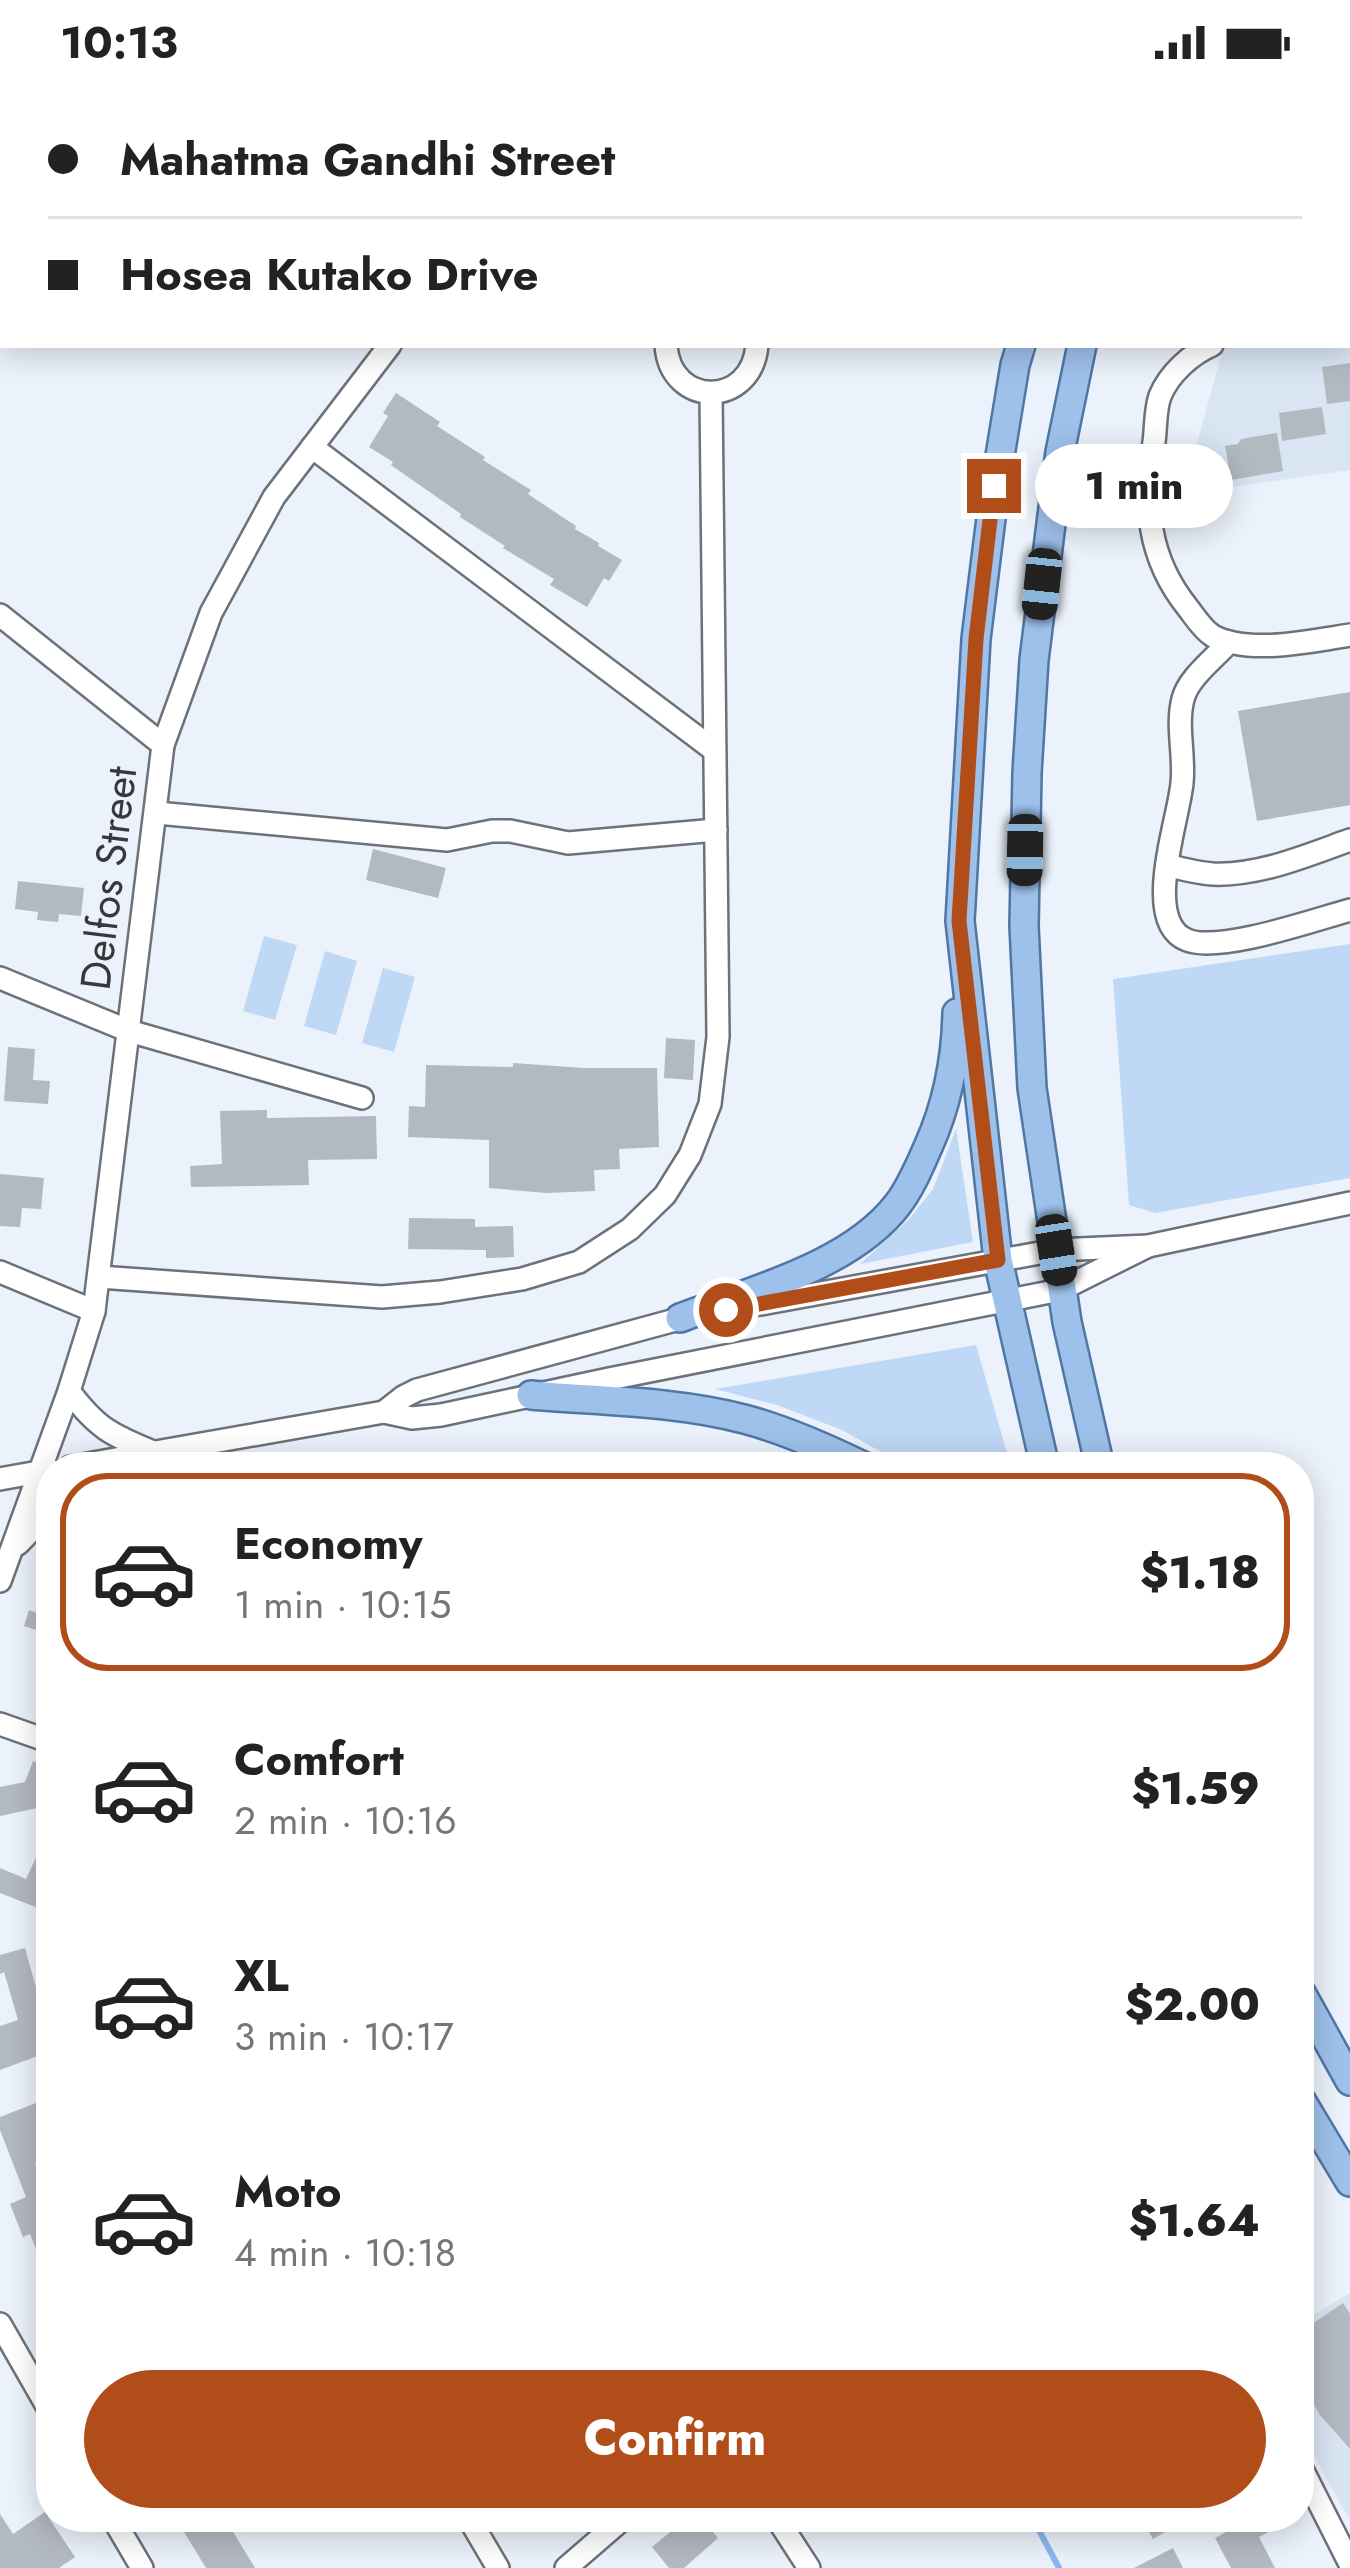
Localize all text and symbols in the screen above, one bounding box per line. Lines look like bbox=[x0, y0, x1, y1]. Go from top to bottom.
text: 10:13 bbox=[60, 10, 178, 75]
text: Mahatma Gandhi Street bbox=[120, 127, 615, 192]
text: Hosea Kutako Drive bbox=[120, 242, 539, 307]
callout: 1 min bbox=[1036, 444, 1234, 528]
text: 1 min bbox=[1085, 457, 1183, 514]
route end bbox=[967, 459, 1021, 513]
car bbox=[1020, 546, 1064, 622]
street label: Delfos Street bbox=[65, 763, 152, 993]
car bbox=[1006, 814, 1044, 886]
car bbox=[1033, 1212, 1079, 1288]
route start bbox=[699, 1283, 753, 1337]
text: Economy bbox=[234, 1511, 422, 1576]
icon: car bbox=[90, 1518, 198, 1626]
text: $1.18 bbox=[1140, 1540, 1260, 1605]
text: 1 min · 10:15 bbox=[234, 1576, 452, 1633]
text: Comfort bbox=[234, 1727, 404, 1792]
icon: car bbox=[90, 1734, 198, 1842]
text: $1.59 bbox=[1131, 1756, 1260, 1821]
text: 2 min · 10:16 bbox=[234, 1792, 457, 1849]
text: XL bbox=[234, 1943, 289, 2008]
icon: car bbox=[90, 1950, 198, 2058]
text: $2.00 bbox=[1125, 1972, 1260, 2037]
text: 3 min · 10:17 bbox=[234, 2008, 454, 2065]
text: Moto bbox=[234, 2159, 342, 2224]
icon: car bbox=[90, 2166, 198, 2274]
text: $1.64 bbox=[1129, 2188, 1260, 2253]
text: 4 min · 10:18 bbox=[234, 2224, 456, 2281]
button: Confirm bbox=[84, 2370, 1266, 2508]

